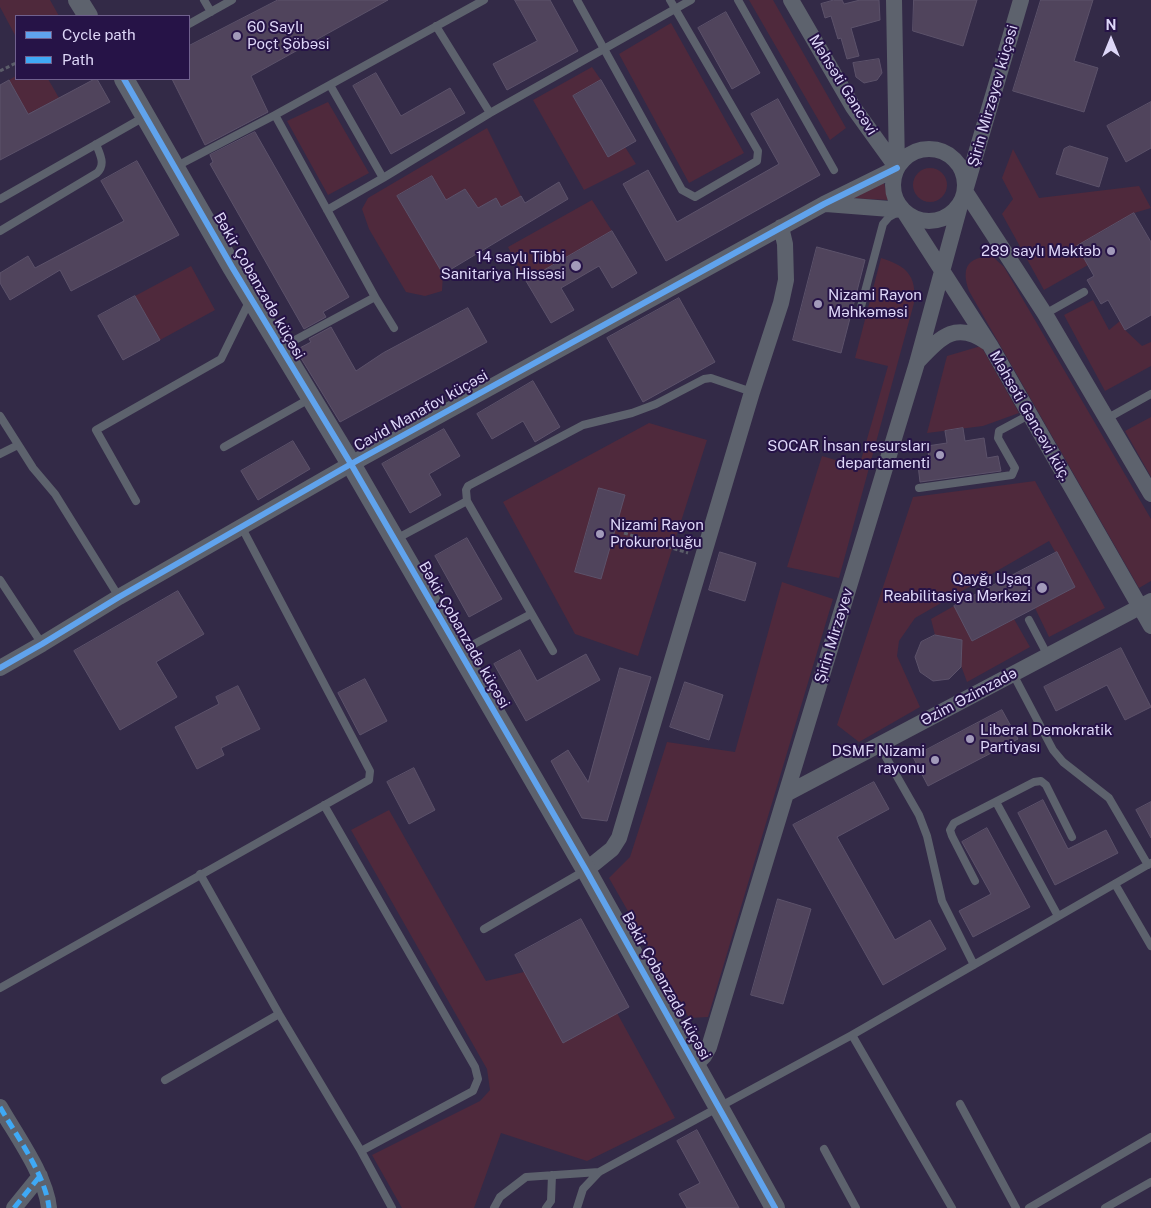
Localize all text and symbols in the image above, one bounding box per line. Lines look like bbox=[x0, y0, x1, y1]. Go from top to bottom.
legend bbox=[15, 15, 190, 80]
north arrow bbox=[1086, 15, 1136, 65]
text: N bbox=[1106, 17, 1116, 33]
place label: 60 Saylı Poçt Şöbəsi bbox=[247, 18, 329, 53]
street label: Şirin Mirzəyev küçəsi bbox=[964, 23, 1022, 169]
text: Cycle path bbox=[62, 26, 136, 43]
marker: 60 Saylı Poçt Şöbəsi bbox=[231, 30, 243, 42]
street label: Məhsəti Gəncəvi bbox=[805, 31, 881, 139]
text: Path bbox=[62, 51, 94, 68]
street label: Bəkir Çobanzadə küçəsi bbox=[210, 209, 308, 363]
place label: 289 saylı Məktəb bbox=[981, 242, 1101, 260]
marker: 289 saylı Məktəb bbox=[1105, 245, 1117, 257]
place label: 14 saylı Tibbi Sanitariya Hissəsi bbox=[441, 248, 565, 283]
marker: 14 saylı Tibbi Sanitariya Hissəsi bbox=[569, 259, 583, 273]
place label: Nizami Rayon Məhkəməsi bbox=[828, 286, 922, 321]
marker: Nizami Rayon Məhkəməsi bbox=[812, 298, 824, 310]
street label: Məhsəti Gəncəvi küç. bbox=[985, 348, 1075, 484]
street label: Cavid Manafov küçəsi bbox=[351, 367, 491, 455]
place label: SOCAR İnsan resursları departamenti bbox=[767, 437, 930, 472]
marker: SOCAR İnsan resursları departamenti bbox=[934, 449, 946, 461]
place label: Nizami Rayon Prokurorluğu bbox=[610, 516, 704, 551]
marker: Nizami Rayon Prokurorluğu bbox=[594, 528, 606, 540]
street label: Bəkir Çobanzadə küçəsi bbox=[415, 558, 513, 712]
place label: Qayğı Uşaq Reabilitasiya Mərkəzi bbox=[884, 570, 1031, 605]
marker: Qayğı Uşaq Reabilitasiya Mərkəzi bbox=[1035, 581, 1049, 595]
street label: Şirin Mirzəyev bbox=[811, 586, 857, 686]
street label: Əzim Əzimzadə bbox=[918, 664, 1020, 730]
place label: Liberal Demokratik Partiyası bbox=[980, 721, 1112, 756]
marker: Liberal Demokratik Partiyası bbox=[964, 733, 976, 745]
place label: DSMF Nizami rayonu bbox=[832, 742, 925, 777]
marker: DSMF Nizami rayonu bbox=[929, 754, 941, 766]
street label: Bəkir Çobanzadə küçəsi bbox=[618, 909, 714, 1063]

